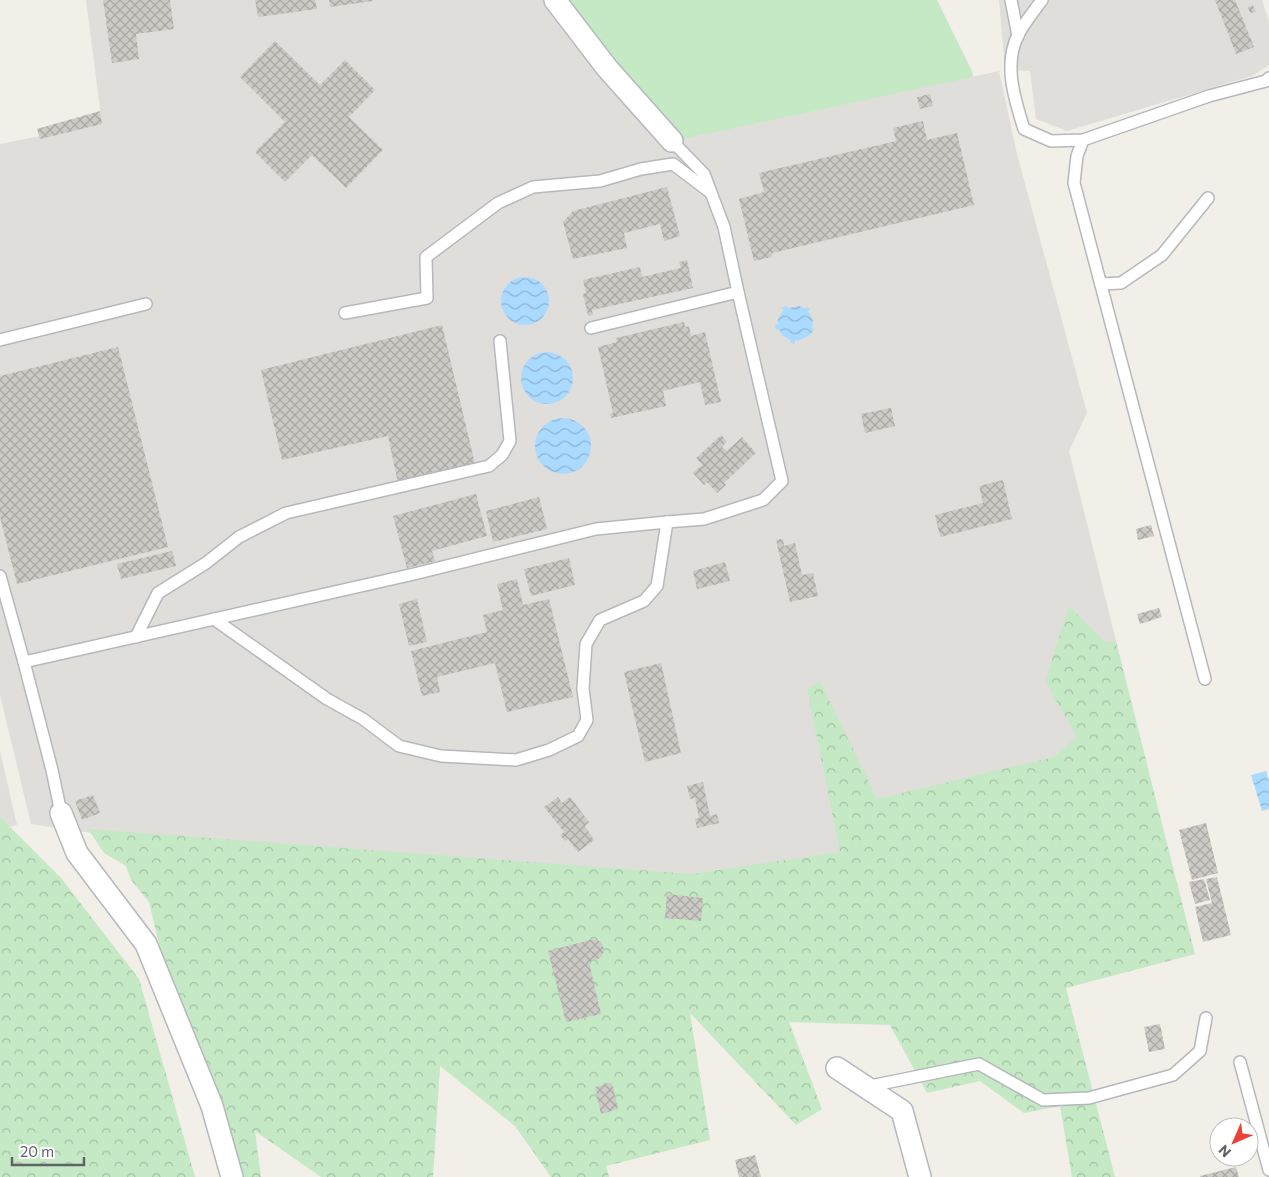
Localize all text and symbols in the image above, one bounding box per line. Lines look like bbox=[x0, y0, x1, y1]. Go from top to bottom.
north arrow bbox=[1209, 1117, 1259, 1167]
scale bar bbox=[12, 1134, 85, 1166]
text: 20 m bbox=[20, 1142, 54, 1160]
text: N bbox=[1215, 1142, 1234, 1161]

